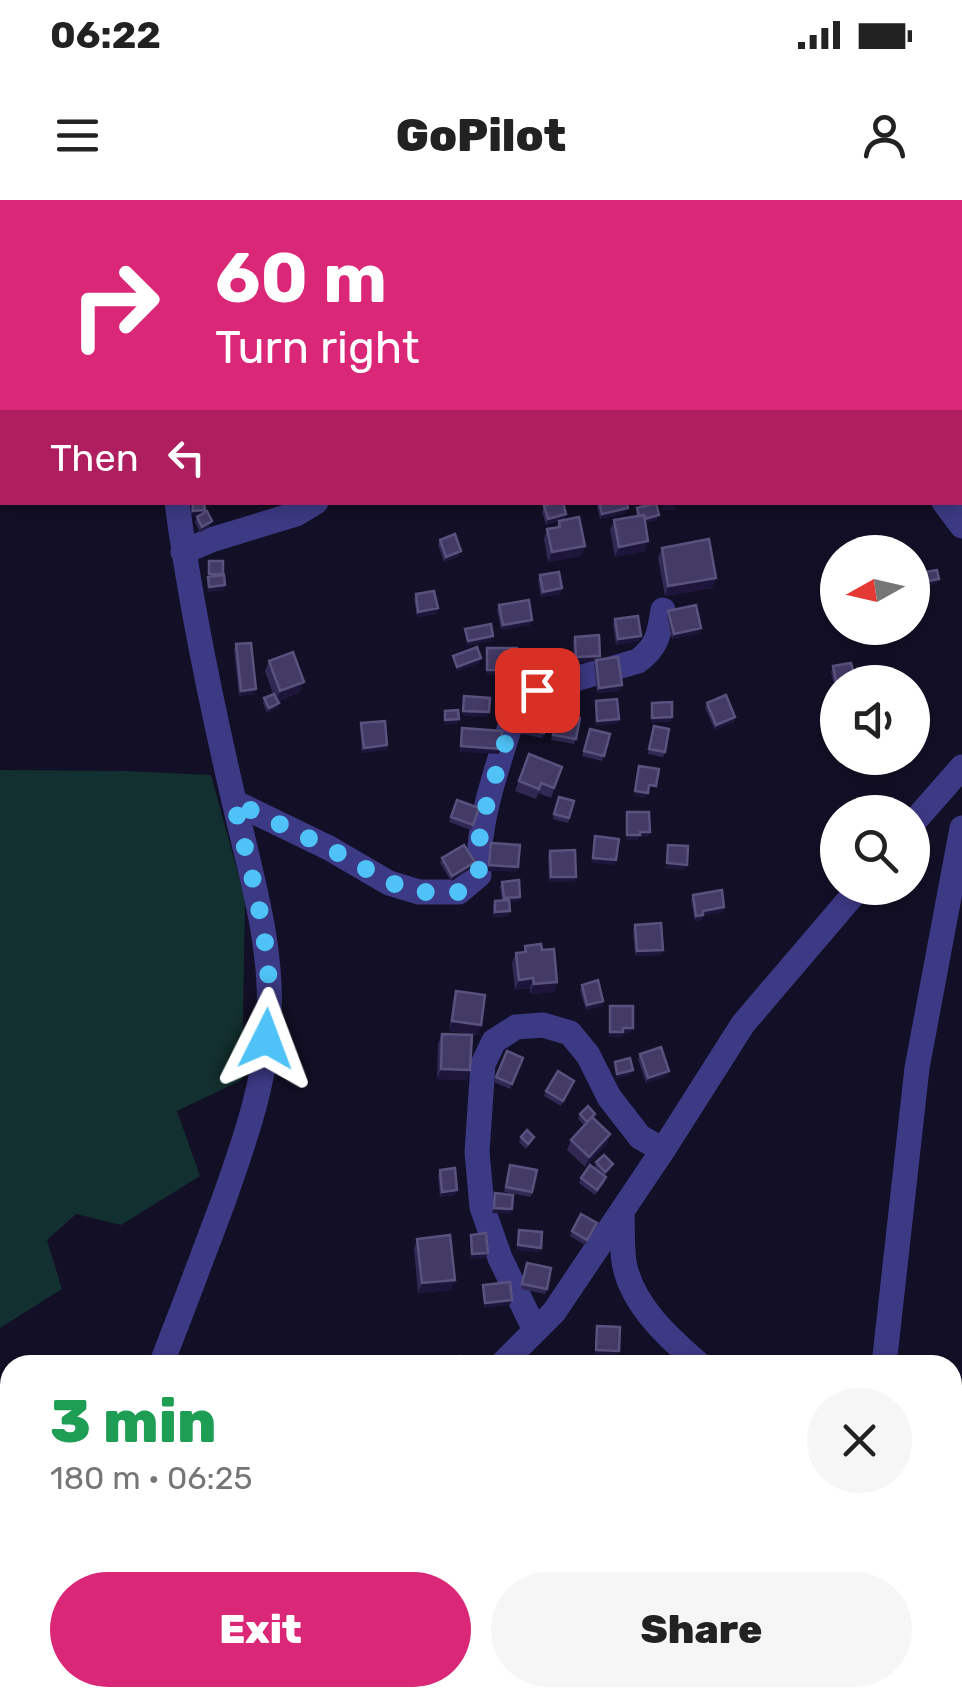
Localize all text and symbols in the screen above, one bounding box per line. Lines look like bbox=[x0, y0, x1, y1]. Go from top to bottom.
text: 06:22 bbox=[50, 12, 161, 58]
icon: menu bbox=[50, 108, 105, 163]
icon: person bbox=[857, 108, 912, 163]
text: GoPilot bbox=[396, 109, 566, 162]
text: 60 m bbox=[215, 237, 387, 320]
icon: right bbox=[50, 240, 180, 370]
text: Turn right bbox=[215, 321, 419, 374]
icon: left bbox=[159, 430, 214, 485]
text: Then bbox=[50, 435, 139, 481]
north arrow bbox=[820, 535, 930, 645]
map controls bbox=[820, 535, 930, 905]
pin bbox=[495, 648, 580, 733]
icon: arrive bbox=[510, 663, 565, 718]
button: sound bbox=[820, 665, 930, 775]
button: search bbox=[820, 795, 930, 905]
position arrow bbox=[214, 987, 318, 1091]
text: 3 min bbox=[50, 1386, 216, 1457]
button: close bbox=[807, 1388, 912, 1493]
text: 180 m · 06:25 bbox=[50, 1459, 253, 1497]
button: Exit bbox=[50, 1572, 471, 1687]
button: Share bbox=[491, 1572, 912, 1687]

